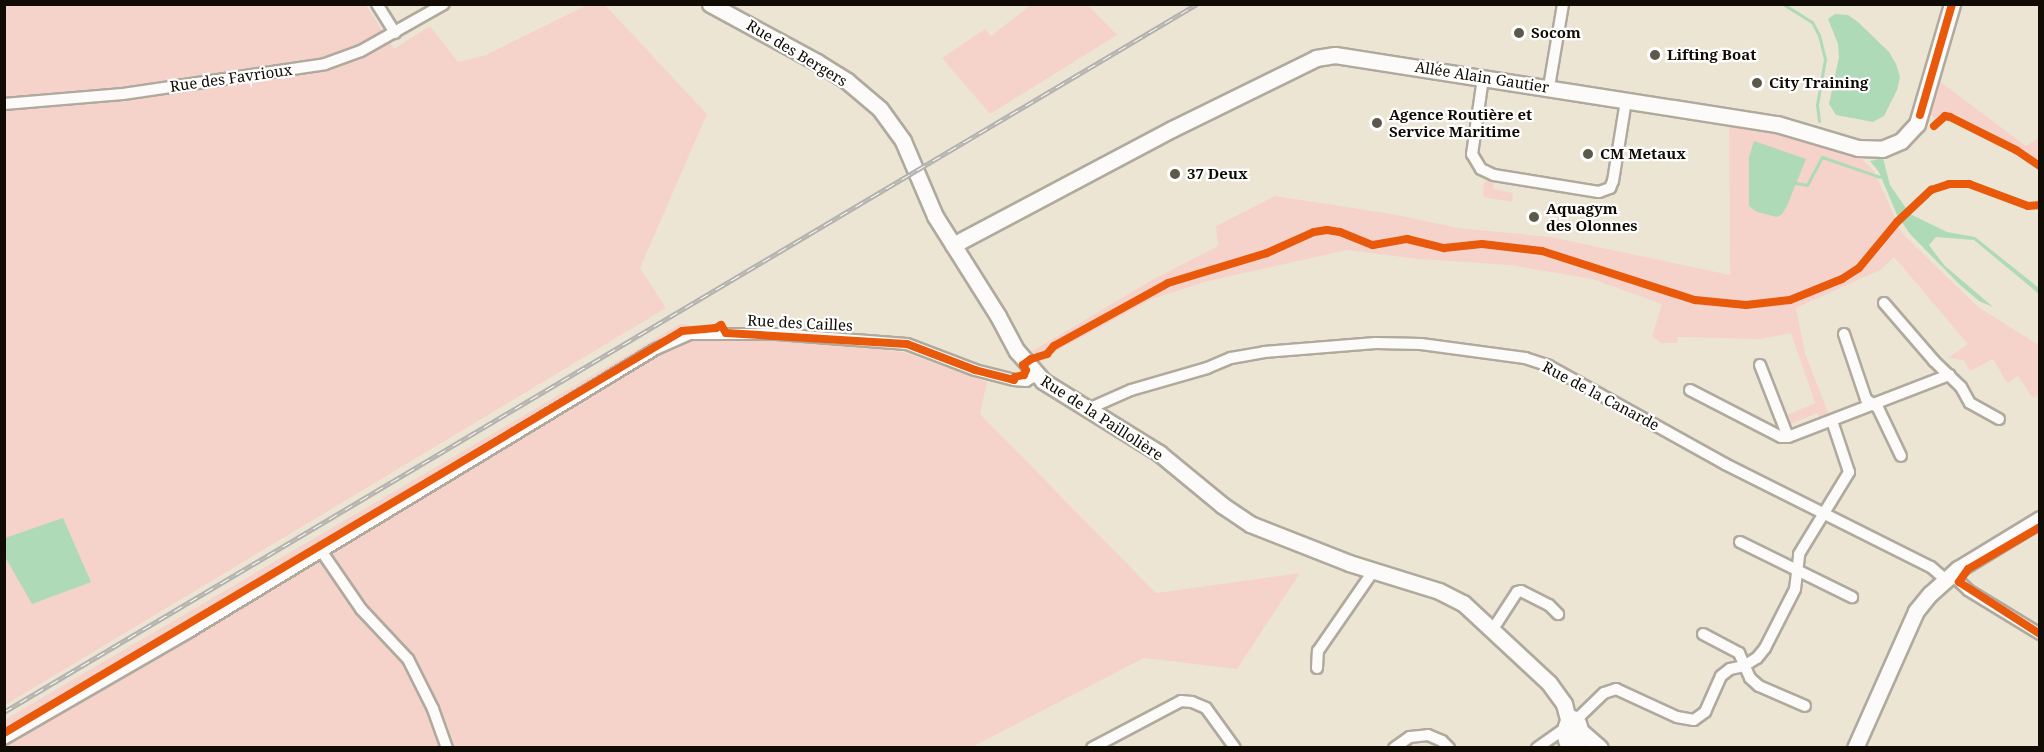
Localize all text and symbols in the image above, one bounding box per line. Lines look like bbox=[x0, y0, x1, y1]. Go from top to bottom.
street label: Rue des Bergers bbox=[743, 16, 851, 90]
place label: Socom bbox=[1531, 24, 1581, 42]
marker: Socom bbox=[1512, 26, 1526, 40]
place label: Lifting Boat bbox=[1667, 46, 1756, 64]
marker: Lifting Boat bbox=[1648, 48, 1662, 62]
street label: Allée Alain Gautier bbox=[1414, 57, 1550, 97]
street label: Rue des Favrioux bbox=[169, 61, 293, 95]
place label: City Training bbox=[1769, 74, 1868, 92]
marker: City Training bbox=[1750, 76, 1764, 90]
place label: Agence Routière et Service Maritime bbox=[1389, 105, 1532, 140]
marker: Agence Routière et Service Maritime bbox=[1370, 116, 1384, 130]
place label: CM Metaux bbox=[1600, 145, 1686, 163]
marker: CM Metaux bbox=[1581, 147, 1595, 161]
place label: 37 Deux bbox=[1187, 165, 1248, 183]
marker: 37 Deux bbox=[1168, 167, 1182, 181]
place label: Aquagym des Olonnes bbox=[1546, 199, 1638, 234]
marker: Aquagym des Olonnes bbox=[1527, 210, 1541, 224]
street label: Rue des Cailles bbox=[747, 311, 853, 335]
street label: Rue de la Canarde bbox=[1540, 358, 1662, 434]
street label: Rue de la Paillolière bbox=[1037, 372, 1167, 464]

